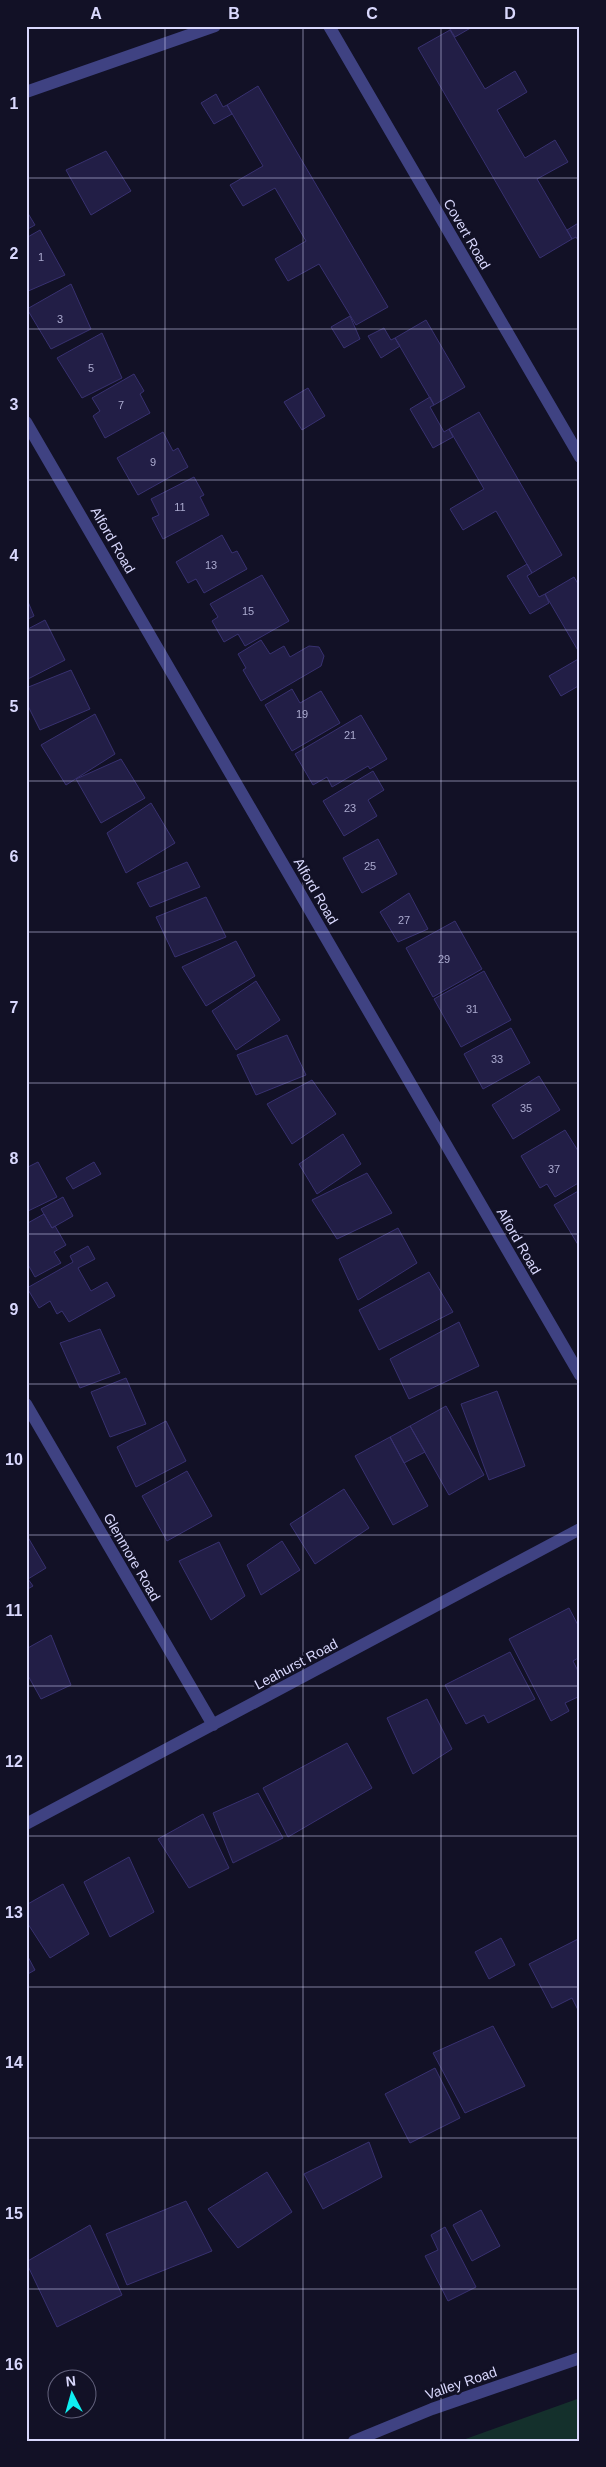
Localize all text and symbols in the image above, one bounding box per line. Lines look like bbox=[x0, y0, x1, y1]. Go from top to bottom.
text: A bbox=[90, 5, 102, 22]
text: B bbox=[228, 5, 240, 22]
text: C bbox=[366, 5, 378, 22]
text: D bbox=[504, 5, 516, 22]
text: 1 bbox=[10, 95, 19, 112]
street label: Covert Road bbox=[440, 196, 494, 272]
text: 2 bbox=[10, 245, 19, 262]
house number: 1 bbox=[38, 251, 44, 263]
house number: 3 bbox=[57, 313, 63, 325]
house number: 5 bbox=[88, 362, 94, 374]
text: 3 bbox=[10, 396, 19, 413]
house number: 7 bbox=[118, 399, 124, 411]
house number: 9 bbox=[150, 456, 156, 468]
house number: 11 bbox=[174, 501, 186, 513]
street label: Alford Road bbox=[88, 504, 138, 576]
text: 4 bbox=[10, 547, 19, 564]
house number: 13 bbox=[205, 559, 217, 571]
house number: 15 bbox=[242, 605, 254, 617]
text: 5 bbox=[10, 698, 19, 715]
house number: 19 bbox=[296, 708, 308, 720]
house number: 21 bbox=[344, 729, 356, 741]
house number: 23 bbox=[344, 802, 356, 814]
text: 6 bbox=[10, 848, 19, 865]
street label: Alford Road bbox=[291, 855, 341, 927]
house number: 25 bbox=[364, 860, 376, 872]
house number: 27 bbox=[398, 914, 410, 926]
house number: 29 bbox=[438, 953, 450, 965]
text: 7 bbox=[10, 999, 19, 1016]
house number: 31 bbox=[466, 1003, 478, 1015]
house number: 33 bbox=[491, 1053, 503, 1065]
house number: 35 bbox=[520, 1102, 532, 1114]
text: 8 bbox=[10, 1150, 19, 1167]
house number: 37 bbox=[548, 1163, 560, 1175]
street label: Alford Road bbox=[494, 1205, 544, 1277]
text: 9 bbox=[10, 1301, 19, 1318]
text: 10 bbox=[5, 1451, 23, 1468]
street label: Glenmore Road bbox=[100, 1510, 164, 1604]
text: 11 bbox=[6, 1602, 23, 1619]
street label: Leahurst Road bbox=[252, 1635, 340, 1693]
text: 12 bbox=[5, 1753, 23, 1770]
text: 13 bbox=[5, 1904, 23, 1921]
text: 14 bbox=[5, 2054, 23, 2071]
text: 15 bbox=[5, 2205, 23, 2222]
text: 16 bbox=[5, 2356, 23, 2373]
street label: Valley Road bbox=[423, 2363, 499, 2403]
north arrow bbox=[48, 2370, 98, 2420]
text: N bbox=[65, 2373, 77, 2390]

